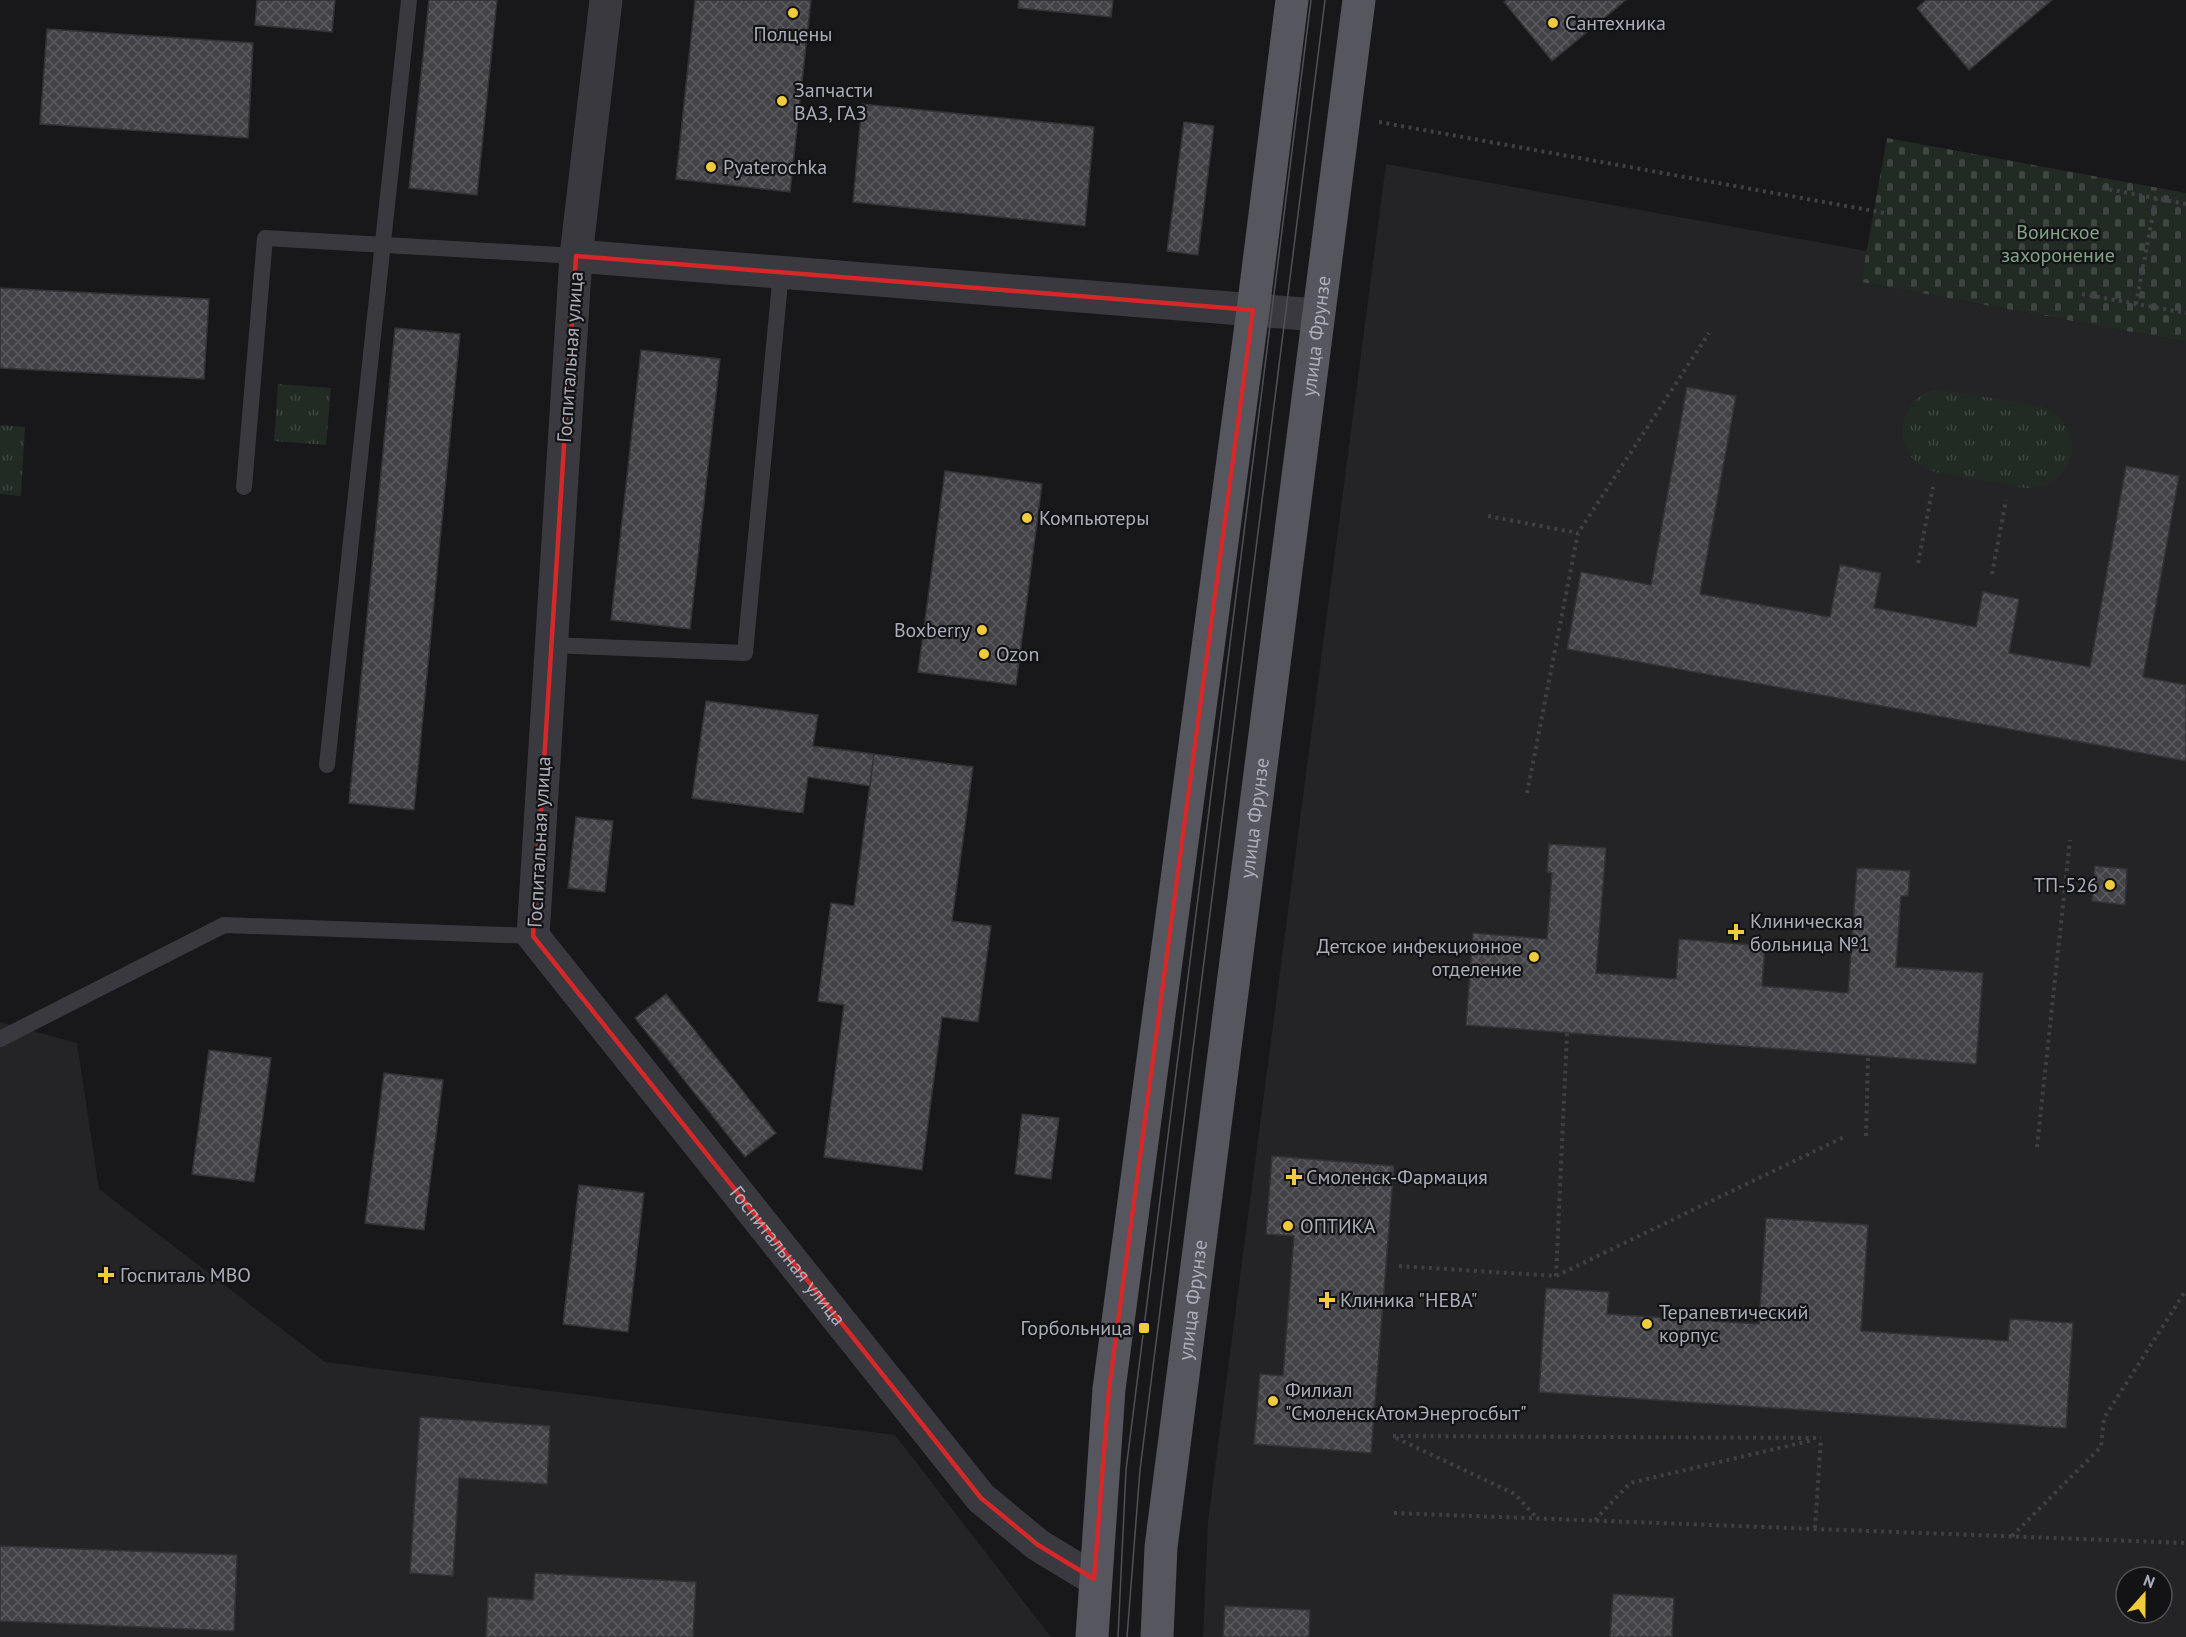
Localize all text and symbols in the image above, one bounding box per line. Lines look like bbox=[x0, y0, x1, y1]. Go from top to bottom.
marker: Полцены bbox=[786, 6, 800, 20]
place label: Сантехника bbox=[1565, 10, 1666, 36]
marker: Сантехника bbox=[1546, 16, 1560, 30]
place label: Полцены bbox=[754, 21, 832, 47]
place label: Запчаcти ВАЗ, ГАЗ bbox=[794, 77, 873, 126]
marker: Запчаcти ВАЗ, ГАЗ bbox=[775, 94, 789, 108]
place label: Pyaterochka bbox=[723, 154, 827, 180]
marker: Pyaterochka bbox=[704, 160, 718, 174]
park label: Воинское захоронение bbox=[2001, 219, 2115, 268]
street label: Госпитальная улица bbox=[551, 270, 589, 444]
street label: улица Фрунзе bbox=[1295, 274, 1337, 398]
place label: Компьютеры bbox=[1039, 505, 1149, 531]
marker: Компьютеры bbox=[1020, 511, 1034, 525]
place label: Boxberry bbox=[894, 617, 971, 643]
marker: Boxberry bbox=[975, 623, 989, 637]
place label: Ozon bbox=[996, 641, 1040, 667]
marker: Ozon bbox=[977, 647, 991, 661]
street label: Госпитальная улица bbox=[522, 756, 556, 928]
street label: улица Фрунзе bbox=[1234, 756, 1275, 880]
place label: ТП-526 bbox=[2034, 872, 2098, 898]
marker: ТП-526 bbox=[2103, 878, 2117, 892]
place label: Клиническая больница №1 bbox=[1750, 908, 1870, 957]
marker: Клиническая больница №1 bbox=[1727, 923, 1745, 941]
place label: Детское инфекционное отделение bbox=[1317, 933, 1522, 982]
marker: Детское инфекционное отделение bbox=[1527, 950, 1541, 964]
place label: Смоленск-Фармация bbox=[1306, 1164, 1488, 1190]
marker: Смоленск-Фармация bbox=[1287, 1170, 1301, 1184]
street label: Госпитальная улица bbox=[724, 1180, 852, 1331]
place label: ОПТИКА bbox=[1300, 1213, 1376, 1239]
marker: ОПТИКА bbox=[1281, 1219, 1295, 1233]
street label: улица Фрунзе bbox=[1172, 1238, 1213, 1362]
place label: Госпиталь МВО bbox=[120, 1262, 251, 1288]
marker: Госпиталь МВО bbox=[97, 1266, 115, 1284]
place label: Клиника "НЕВА" bbox=[1340, 1287, 1478, 1313]
marker: Клиника "НЕВА" bbox=[1318, 1291, 1336, 1309]
place label: Терапевтический корпус bbox=[1659, 1299, 1808, 1348]
place label: Горбольница bbox=[1021, 1315, 1132, 1341]
marker: Терапевтический корпус bbox=[1640, 1317, 1654, 1331]
marker: Горбольница bbox=[1137, 1321, 1151, 1335]
place label: Филиал "СмоленскАтомЭнергосбыт" bbox=[1285, 1377, 1527, 1426]
marker: Филиал "СмоленскАтомЭнергосбыт" bbox=[1266, 1394, 1280, 1408]
north arrow bbox=[2114, 1565, 2174, 1625]
text: N bbox=[2141, 1570, 2158, 1592]

